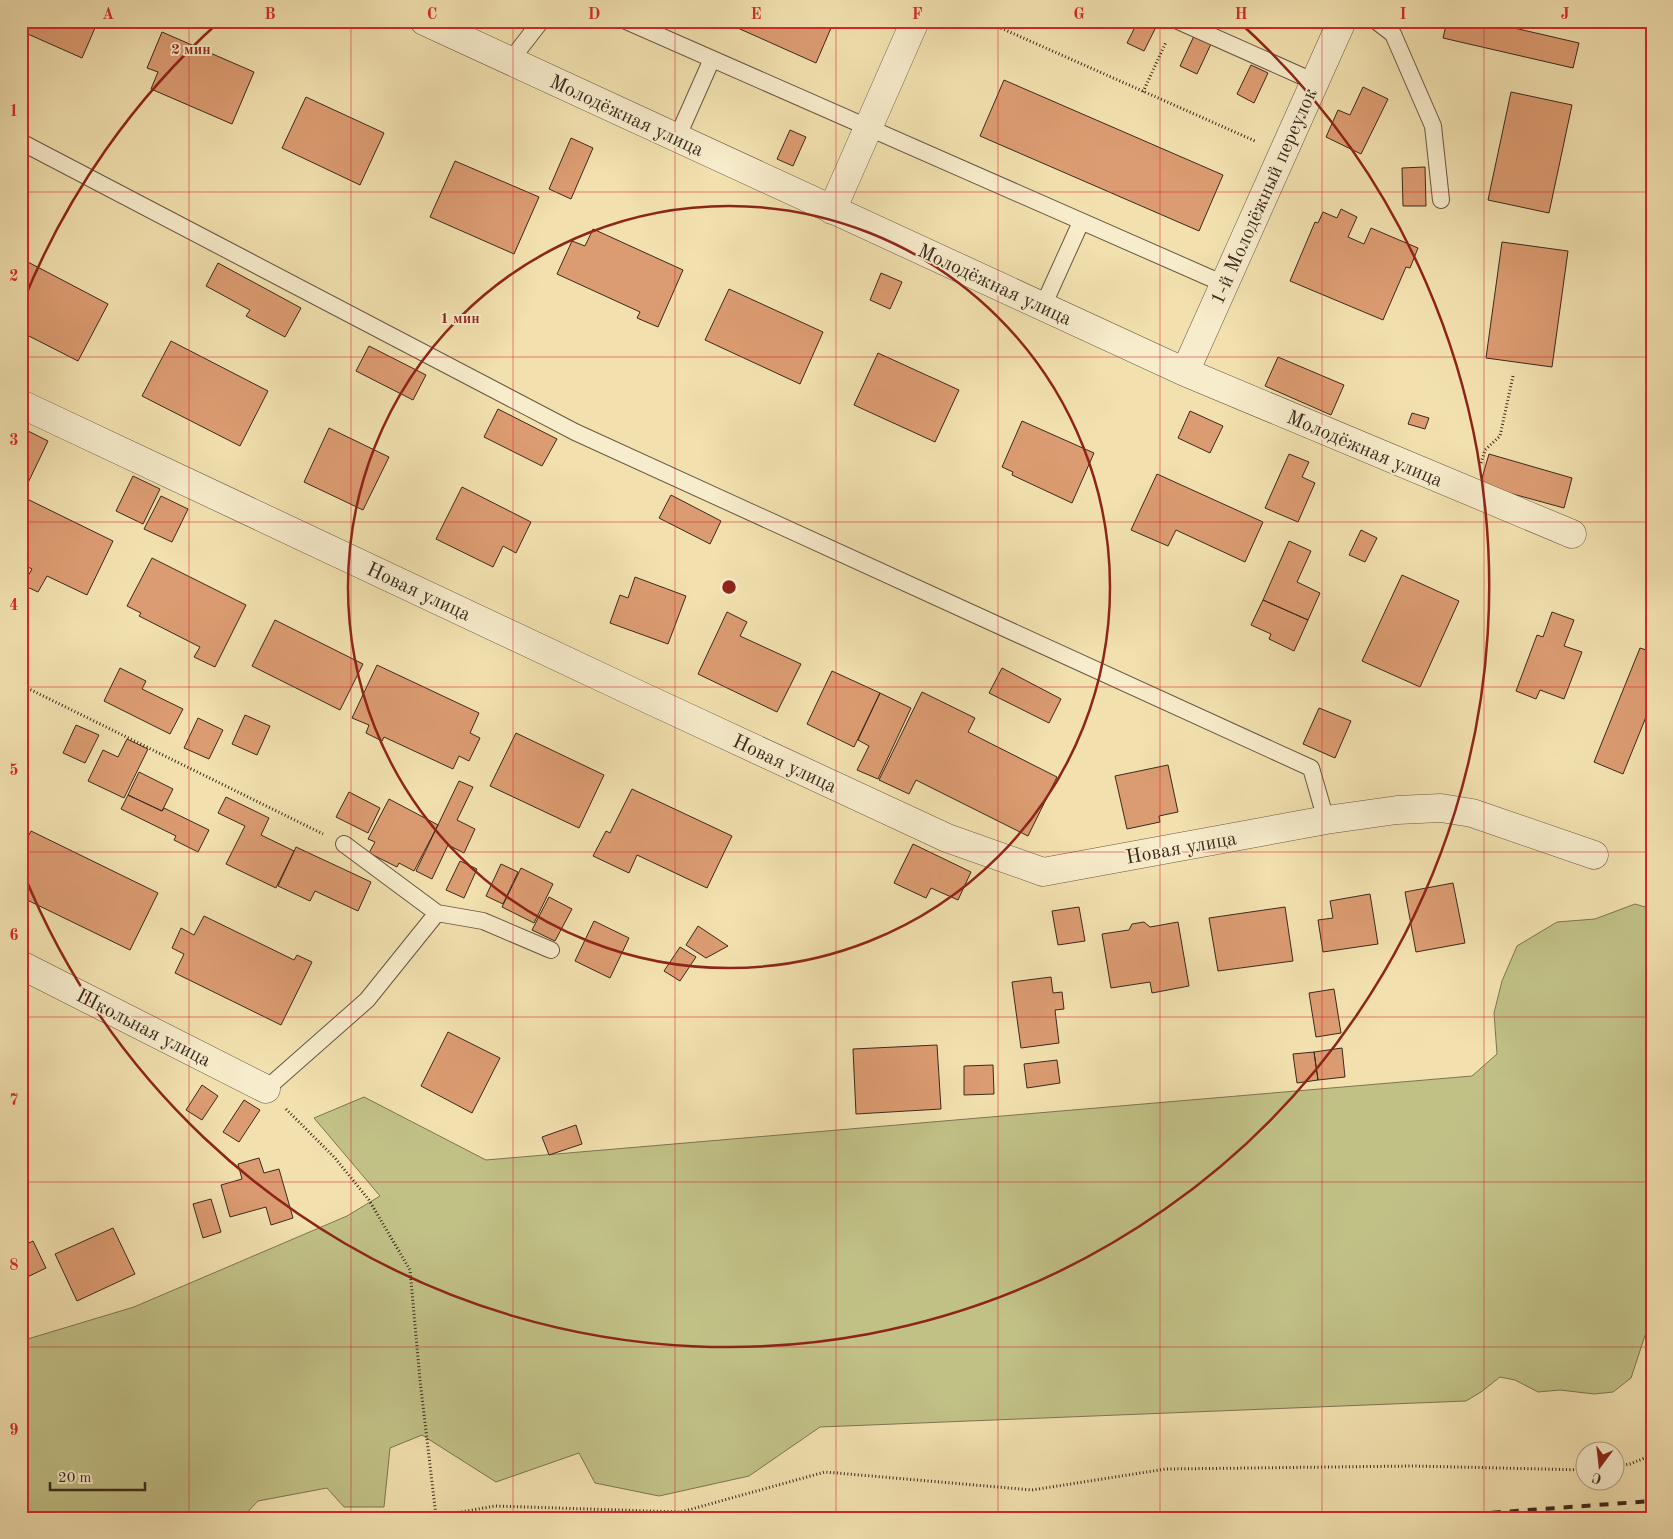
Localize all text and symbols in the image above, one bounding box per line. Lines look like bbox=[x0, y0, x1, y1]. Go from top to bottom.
text: A bbox=[102, 7, 114, 23]
text: B bbox=[264, 7, 276, 23]
text: C bbox=[427, 7, 437, 23]
text: D bbox=[588, 7, 600, 23]
text: E bbox=[750, 7, 762, 23]
text: F bbox=[912, 7, 923, 23]
text: G bbox=[1073, 7, 1085, 23]
text: H bbox=[1234, 7, 1248, 23]
text: I bbox=[1399, 7, 1407, 23]
text: J bbox=[1561, 7, 1570, 23]
text: 2 мин bbox=[171, 43, 211, 58]
street label: Молодёжная улица bbox=[546, 72, 706, 161]
street label: 1-й Молодёжный переулок bbox=[1208, 86, 1322, 308]
text: 1 bbox=[9, 104, 19, 120]
street label: Молодёжная улица bbox=[914, 241, 1074, 330]
text: 2 bbox=[9, 269, 19, 285]
text: 1 мин bbox=[440, 312, 480, 327]
street label: Молодёжная улица bbox=[1283, 408, 1445, 492]
text: 3 bbox=[9, 433, 19, 449]
street label: Новая улица bbox=[363, 560, 473, 626]
centre of rings bbox=[720, 578, 738, 596]
text: 4 bbox=[9, 598, 19, 614]
street label: Новая улица bbox=[729, 732, 839, 798]
text: 5 bbox=[9, 763, 19, 779]
street label: Новая улица bbox=[1124, 829, 1239, 869]
text: 6 bbox=[9, 928, 19, 944]
street label: Школьная улица bbox=[72, 986, 214, 1071]
text: 7 bbox=[9, 1093, 19, 1109]
text: 8 bbox=[9, 1258, 19, 1274]
text: 9 bbox=[9, 1423, 19, 1439]
north arrow bbox=[1576, 1442, 1626, 1492]
scale bar bbox=[50, 1459, 145, 1491]
text: С bbox=[1591, 1470, 1603, 1486]
text: 20 m bbox=[58, 1471, 92, 1486]

